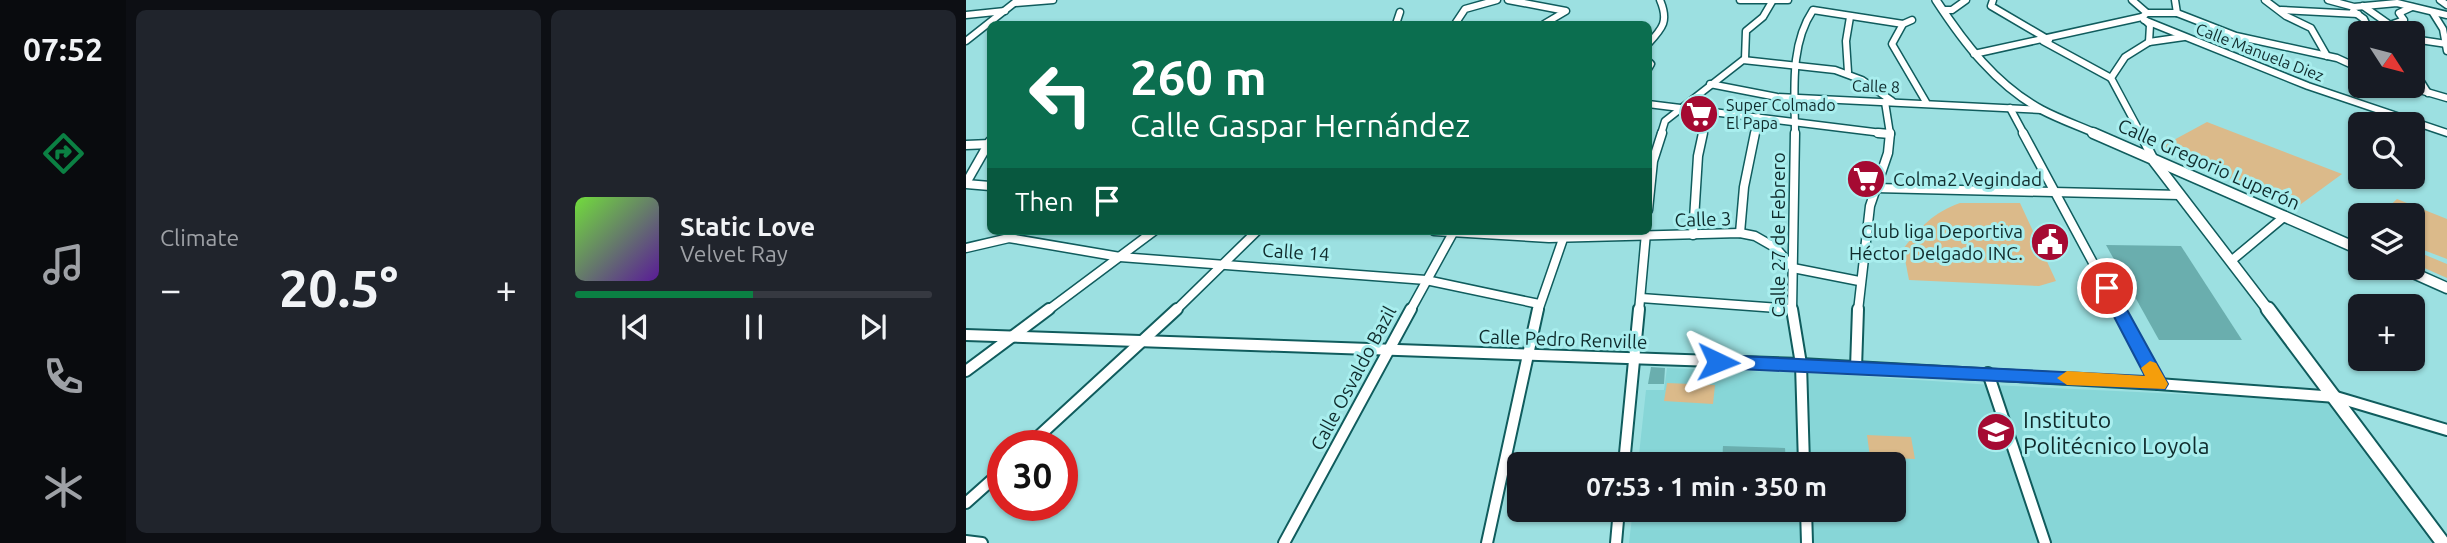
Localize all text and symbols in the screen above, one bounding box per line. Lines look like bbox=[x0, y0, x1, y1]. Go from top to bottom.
street label: Calle Manuela Diez bbox=[2193, 19, 2327, 85]
north arrow bbox=[2348, 21, 2426, 98]
map controls bbox=[2348, 21, 2425, 371]
text: 07:52 bbox=[23, 31, 103, 67]
icon: left bbox=[1015, 49, 1106, 140]
text: 260 m bbox=[1130, 49, 1267, 104]
street label: Calle 8 bbox=[1852, 76, 1900, 96]
supermarket icon: Super Colmado El Papa bbox=[1678, 93, 1720, 135]
place label: Super Colmado El Papa bbox=[1726, 96, 1836, 132]
text: Calle Gaspar Hernández bbox=[1130, 107, 1470, 143]
button: search bbox=[2348, 112, 2425, 189]
street label: Calle Gregorio Luperón bbox=[2114, 114, 2304, 214]
icon: directions bbox=[39, 129, 88, 178]
street label: Calle 27 de Febrero bbox=[1767, 152, 1789, 318]
supermarket icon: Colma2 Vegindad bbox=[1845, 158, 1887, 200]
place label: Colma2 Vegindad bbox=[1893, 168, 2042, 190]
icon: arrive bbox=[1088, 182, 1126, 220]
text: Then bbox=[1015, 187, 1074, 216]
button: layers bbox=[2348, 203, 2425, 280]
street label: Calle 3 bbox=[1674, 207, 1732, 231]
text: Static Love bbox=[680, 212, 815, 241]
place label: Club liga Deportiva Héctor Delgado INC. bbox=[1849, 220, 2023, 264]
public building icon: Club liga Deportiva Héctor Delgado INC. bbox=[2029, 221, 2071, 263]
text: Climate bbox=[160, 225, 239, 250]
street label: Calle 14 bbox=[1261, 239, 1331, 265]
icon: music bbox=[39, 240, 88, 289]
text: Velvet Ray bbox=[680, 241, 788, 266]
pin bbox=[2077, 258, 2137, 318]
text: 20.5° bbox=[279, 259, 398, 317]
text: − bbox=[160, 268, 181, 310]
text: + bbox=[496, 268, 517, 310]
icon: arrive bbox=[2088, 269, 2126, 307]
button: + bbox=[2348, 294, 2425, 371]
street label: Calle Osvaldo Bazil bbox=[1306, 302, 1400, 454]
icon: previous bbox=[616, 308, 654, 346]
icon: pause bbox=[735, 308, 773, 346]
icon: next bbox=[854, 308, 892, 346]
street label: Calle Pedro Renville bbox=[1478, 325, 1648, 353]
position arrow bbox=[1681, 325, 1755, 399]
icon: phone bbox=[39, 352, 88, 401]
place label: Instituto Politécnico Loyola bbox=[2023, 407, 2210, 458]
school or university icon: Instituto Politécnico Loyola bbox=[1975, 411, 2017, 453]
speed limit sign: 30 bbox=[987, 430, 1078, 521]
icon: climate bbox=[39, 463, 88, 512]
text: 07:53 · 1 min · 350 m bbox=[1586, 472, 1827, 501]

